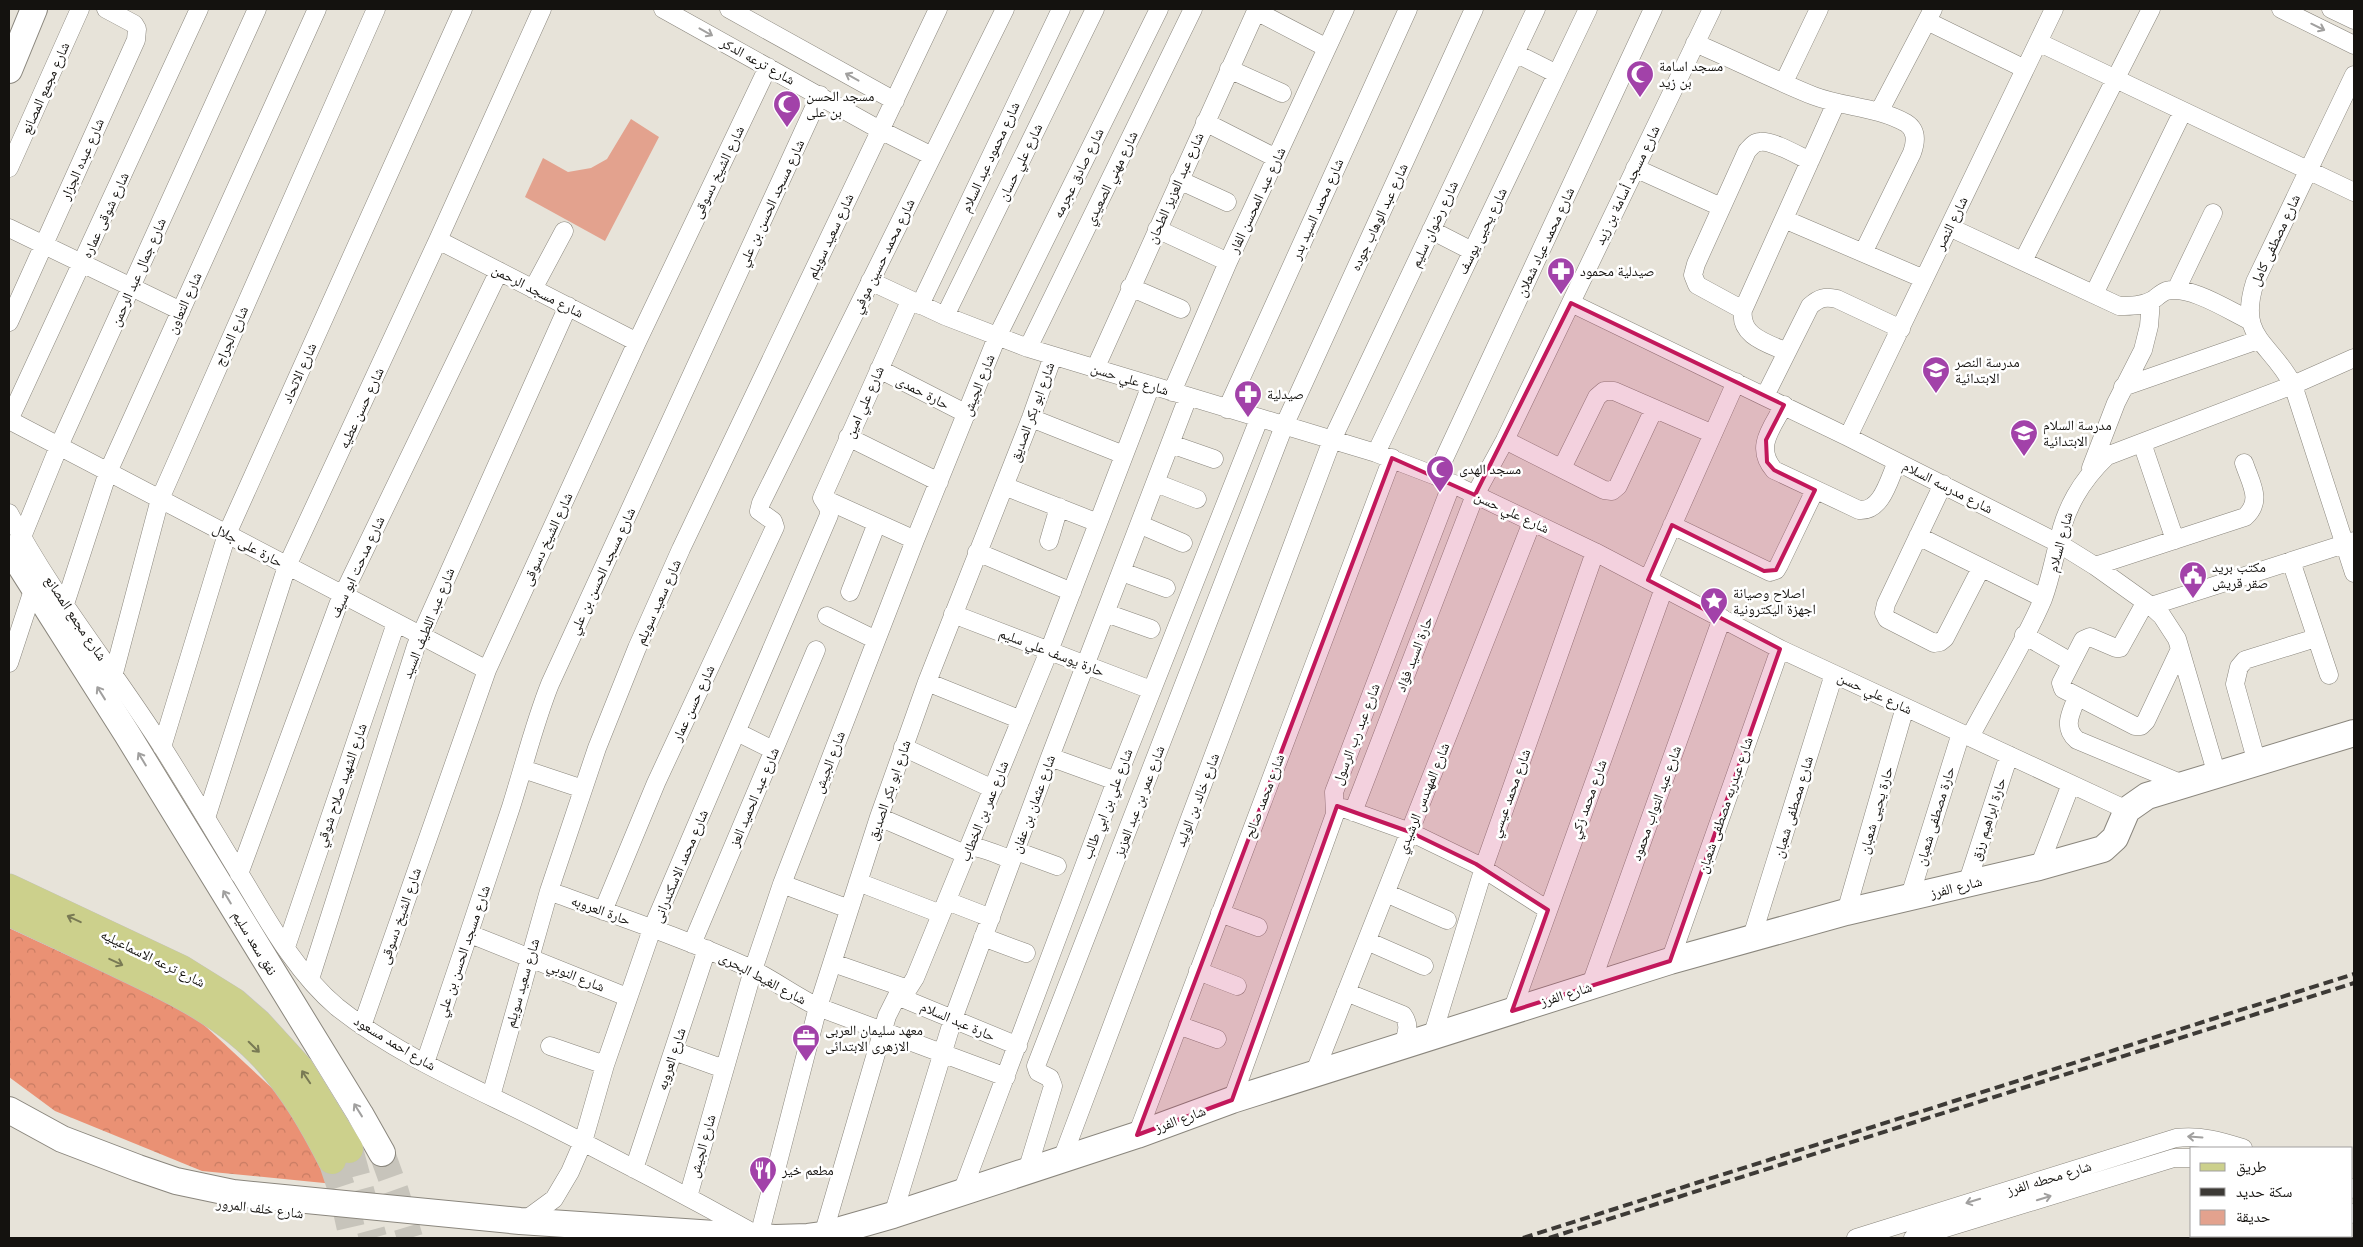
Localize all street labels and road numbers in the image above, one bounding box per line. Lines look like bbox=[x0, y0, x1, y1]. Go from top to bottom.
street label: شارع ترعه الدكر bbox=[716, 33, 798, 90]
street label: شارع مجمع المصانع bbox=[17, 39, 74, 137]
street label: شارع محمود عبد السلام bbox=[956, 99, 1024, 216]
street label: شارع عبده الجزار bbox=[56, 115, 109, 204]
street label: شارع علي حسان bbox=[993, 120, 1049, 205]
street label: شارع مسجد أسامة بن زيد bbox=[1590, 122, 1665, 248]
street label: شارع الشيخ دسوقى bbox=[688, 123, 749, 222]
street label: شارع صادق عجرمه bbox=[1048, 125, 1108, 221]
street label: شارع مهني الصعيدي bbox=[1080, 128, 1144, 229]
street label: شارع عبد العزيز الطحان bbox=[1142, 130, 1209, 247]
street label: شارع مسجد الحسن بن علي bbox=[734, 137, 811, 270]
street label: شارع عبد المحسن الفار bbox=[1224, 144, 1290, 257]
street label: شارع محمد السيد بدر bbox=[1286, 156, 1348, 264]
street label: شارع عبد الوهاب جوده bbox=[1346, 160, 1413, 274]
street label: شارع شوقى عماره bbox=[77, 169, 134, 261]
street label: شارع رضوان سليم bbox=[1406, 178, 1463, 271]
street label: شارع يحيى يوسف bbox=[1453, 184, 1512, 278]
street label: شارع محمد عياد شعلان bbox=[1512, 184, 1579, 300]
street label: شارع سعيد سويلم bbox=[802, 190, 859, 282]
street label: شارع مصطفى كامل bbox=[2246, 191, 2305, 289]
street label: شارع النصر bbox=[1930, 193, 1973, 254]
street label: شارع محمد حسين موفي bbox=[847, 196, 921, 318]
street label: شارع جمال عبد الرحمن bbox=[106, 215, 171, 329]
street label: شارع مسجد الرحمن bbox=[489, 260, 587, 323]
street label: شارع التعاون bbox=[162, 269, 207, 337]
street label: شارع الجراج bbox=[210, 303, 253, 369]
street label: شارع الاتحاد bbox=[278, 340, 321, 406]
street label: شارع الجيش bbox=[957, 351, 999, 419]
street label: شارع علي حسن bbox=[1088, 359, 1171, 402]
street label: شارع ابو بكر الصديق bbox=[1006, 360, 1059, 465]
street label: شارع علي امين bbox=[840, 363, 890, 442]
street label: شارع حسن عطيه bbox=[334, 365, 389, 452]
street label: حارة حمدى bbox=[893, 371, 953, 413]
street label: شارع مدرسه السلام bbox=[1899, 457, 1996, 518]
street label: شارع علي حسن bbox=[1471, 487, 1552, 539]
street label: شارع الشيخ دسوقى bbox=[518, 489, 577, 589]
street label: شارع مسجد الحسن بن علي bbox=[565, 505, 642, 638]
street label: شارع السلام bbox=[2043, 510, 2078, 574]
street label: شارع مدحت ابو سيف bbox=[326, 513, 389, 621]
street label: حارة على جلال bbox=[210, 519, 286, 571]
street label: شارع سعيد سويلم bbox=[631, 556, 686, 648]
street label: شارع عبد اللطيف السيد bbox=[398, 565, 459, 681]
street label: شارع مجمع المصانع bbox=[40, 572, 111, 665]
street label: حارة السيد فؤاد bbox=[1391, 613, 1437, 694]
street label: حارة يوسف علي سليم bbox=[996, 624, 1107, 683]
street label: شارع حسن عمار bbox=[667, 662, 719, 745]
street label: شارع علي حسن bbox=[1834, 668, 1915, 720]
street label: شارع عبد رب الرسول bbox=[1328, 681, 1385, 788]
street label: شارع الشهيد صلاح شوقي bbox=[311, 721, 373, 850]
street label: شارع الجيش bbox=[809, 728, 850, 796]
street label: شارع عبدربه مصطفى شعبان bbox=[1693, 734, 1758, 876]
street label: شارع ابو بكر الصديق bbox=[863, 737, 916, 843]
street label: شارع المهندس الرشيدي bbox=[1393, 740, 1456, 857]
street label: شارع عمر بن عبد العزيز bbox=[1109, 743, 1169, 861]
street label: شارع عبد التواب محمود bbox=[1627, 743, 1686, 863]
street label: شارع عبد الحميد العز bbox=[725, 745, 784, 851]
street label: شارع علي بن ابي طالب bbox=[1078, 746, 1139, 863]
street label: شارع محمد عيسي bbox=[1486, 746, 1537, 841]
street label: شارع خالد بن الوليد bbox=[1171, 750, 1224, 850]
street label: شارع محمد صالح bbox=[1240, 751, 1289, 841]
street label: شارع عثمان بن عفان bbox=[1007, 752, 1060, 856]
street label: شارع مصطفى شعبان bbox=[1769, 754, 1818, 861]
street label: شارع محمد زكي bbox=[1565, 757, 1613, 842]
street label: شارع عمر بن الخطاب bbox=[956, 758, 1013, 864]
street label: حارة يحيى شعبان bbox=[1855, 764, 1897, 856]
street label: حارة مصطفى شعبان bbox=[1911, 764, 1959, 868]
street label: حارة ابراهيم رزق bbox=[1966, 775, 2011, 863]
street label: شارع محمد الاسكندرانى bbox=[648, 807, 713, 926]
street label: شارع الشيخ دسوقى bbox=[375, 865, 426, 967]
street label: شارع الفرز bbox=[1927, 872, 1984, 903]
street label: شارع مسجد الحسن بن علي bbox=[432, 883, 496, 1020]
street label: حارة العروبه bbox=[569, 891, 633, 929]
street label: نفق سعد سليم bbox=[228, 907, 281, 979]
street label: شارع ترعه الاسماعيليه bbox=[97, 925, 208, 992]
street label: شارع سعيد سويلم bbox=[501, 936, 544, 1030]
street label: شارع الغيط البحرى bbox=[716, 948, 810, 1009]
street label: شارع النوبي bbox=[544, 956, 608, 998]
street label: شارع الفرز bbox=[1537, 978, 1594, 1012]
street label: حارة عبد السلام bbox=[917, 997, 998, 1046]
street label: شارع احمد مسعود bbox=[350, 1011, 439, 1075]
street label: شارع العروبه bbox=[652, 1025, 691, 1093]
street label: شارع الفرز bbox=[1151, 1101, 1208, 1138]
street label: شارع الجيش bbox=[684, 1112, 721, 1180]
street label: شارع محطه الفرز bbox=[2004, 1157, 2094, 1201]
street label: شارع خلف المرور bbox=[214, 1194, 304, 1223]

